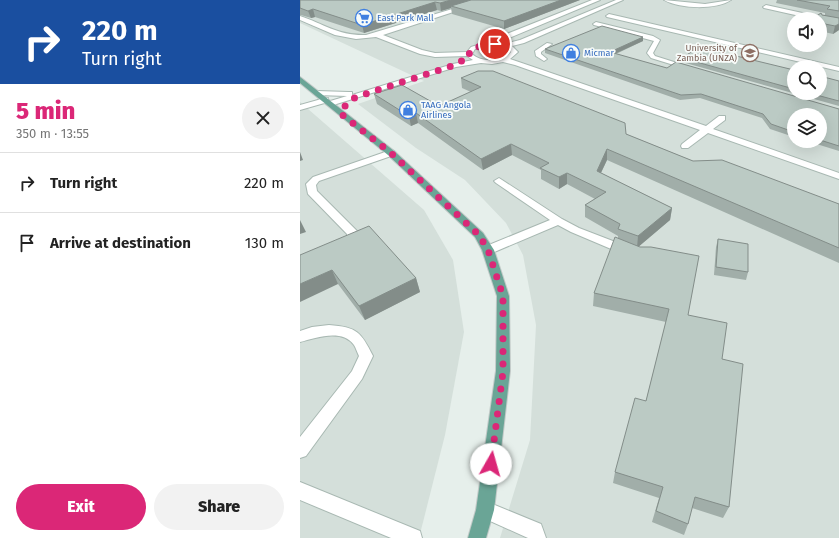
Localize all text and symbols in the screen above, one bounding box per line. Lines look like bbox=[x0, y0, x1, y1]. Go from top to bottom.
supermarket icon: East Park Mall bbox=[354, 8, 374, 28]
map controls bbox=[787, 12, 827, 148]
button: sound bbox=[787, 12, 827, 52]
place label: East Park Mall bbox=[377, 13, 434, 23]
text: 220 m bbox=[82, 14, 158, 47]
icon: right bbox=[16, 16, 68, 68]
pin bbox=[478, 27, 512, 61]
icon: arrive bbox=[484, 33, 506, 55]
shop icon: Micmar bbox=[561, 43, 581, 63]
place label: University of Zambia (UNZA) bbox=[677, 43, 738, 63]
school or university icon: University of Zambia (UNZA) bbox=[740, 43, 760, 63]
text: Turn right bbox=[82, 48, 162, 70]
place label: Micmar bbox=[584, 48, 614, 58]
button: search bbox=[787, 60, 827, 100]
text: 5 min bbox=[16, 97, 75, 125]
button: close bbox=[242, 97, 284, 139]
shop icon: TAAG Angola Airlines bbox=[398, 100, 418, 120]
place label: TAAG Angola Airlines bbox=[421, 100, 471, 120]
button: layers bbox=[787, 108, 827, 148]
text: 350 m · 13:55 bbox=[16, 126, 89, 141]
icon: right bbox=[16, 172, 38, 194]
text: Turn right bbox=[50, 174, 117, 192]
text: 220 m bbox=[244, 174, 284, 192]
icon: arrive bbox=[16, 232, 38, 254]
text: Arrive at destination bbox=[50, 234, 191, 252]
text: 130 m bbox=[245, 234, 284, 252]
position arrow bbox=[470, 443, 512, 485]
button: Exit bbox=[16, 484, 146, 530]
button: Share bbox=[154, 484, 284, 530]

